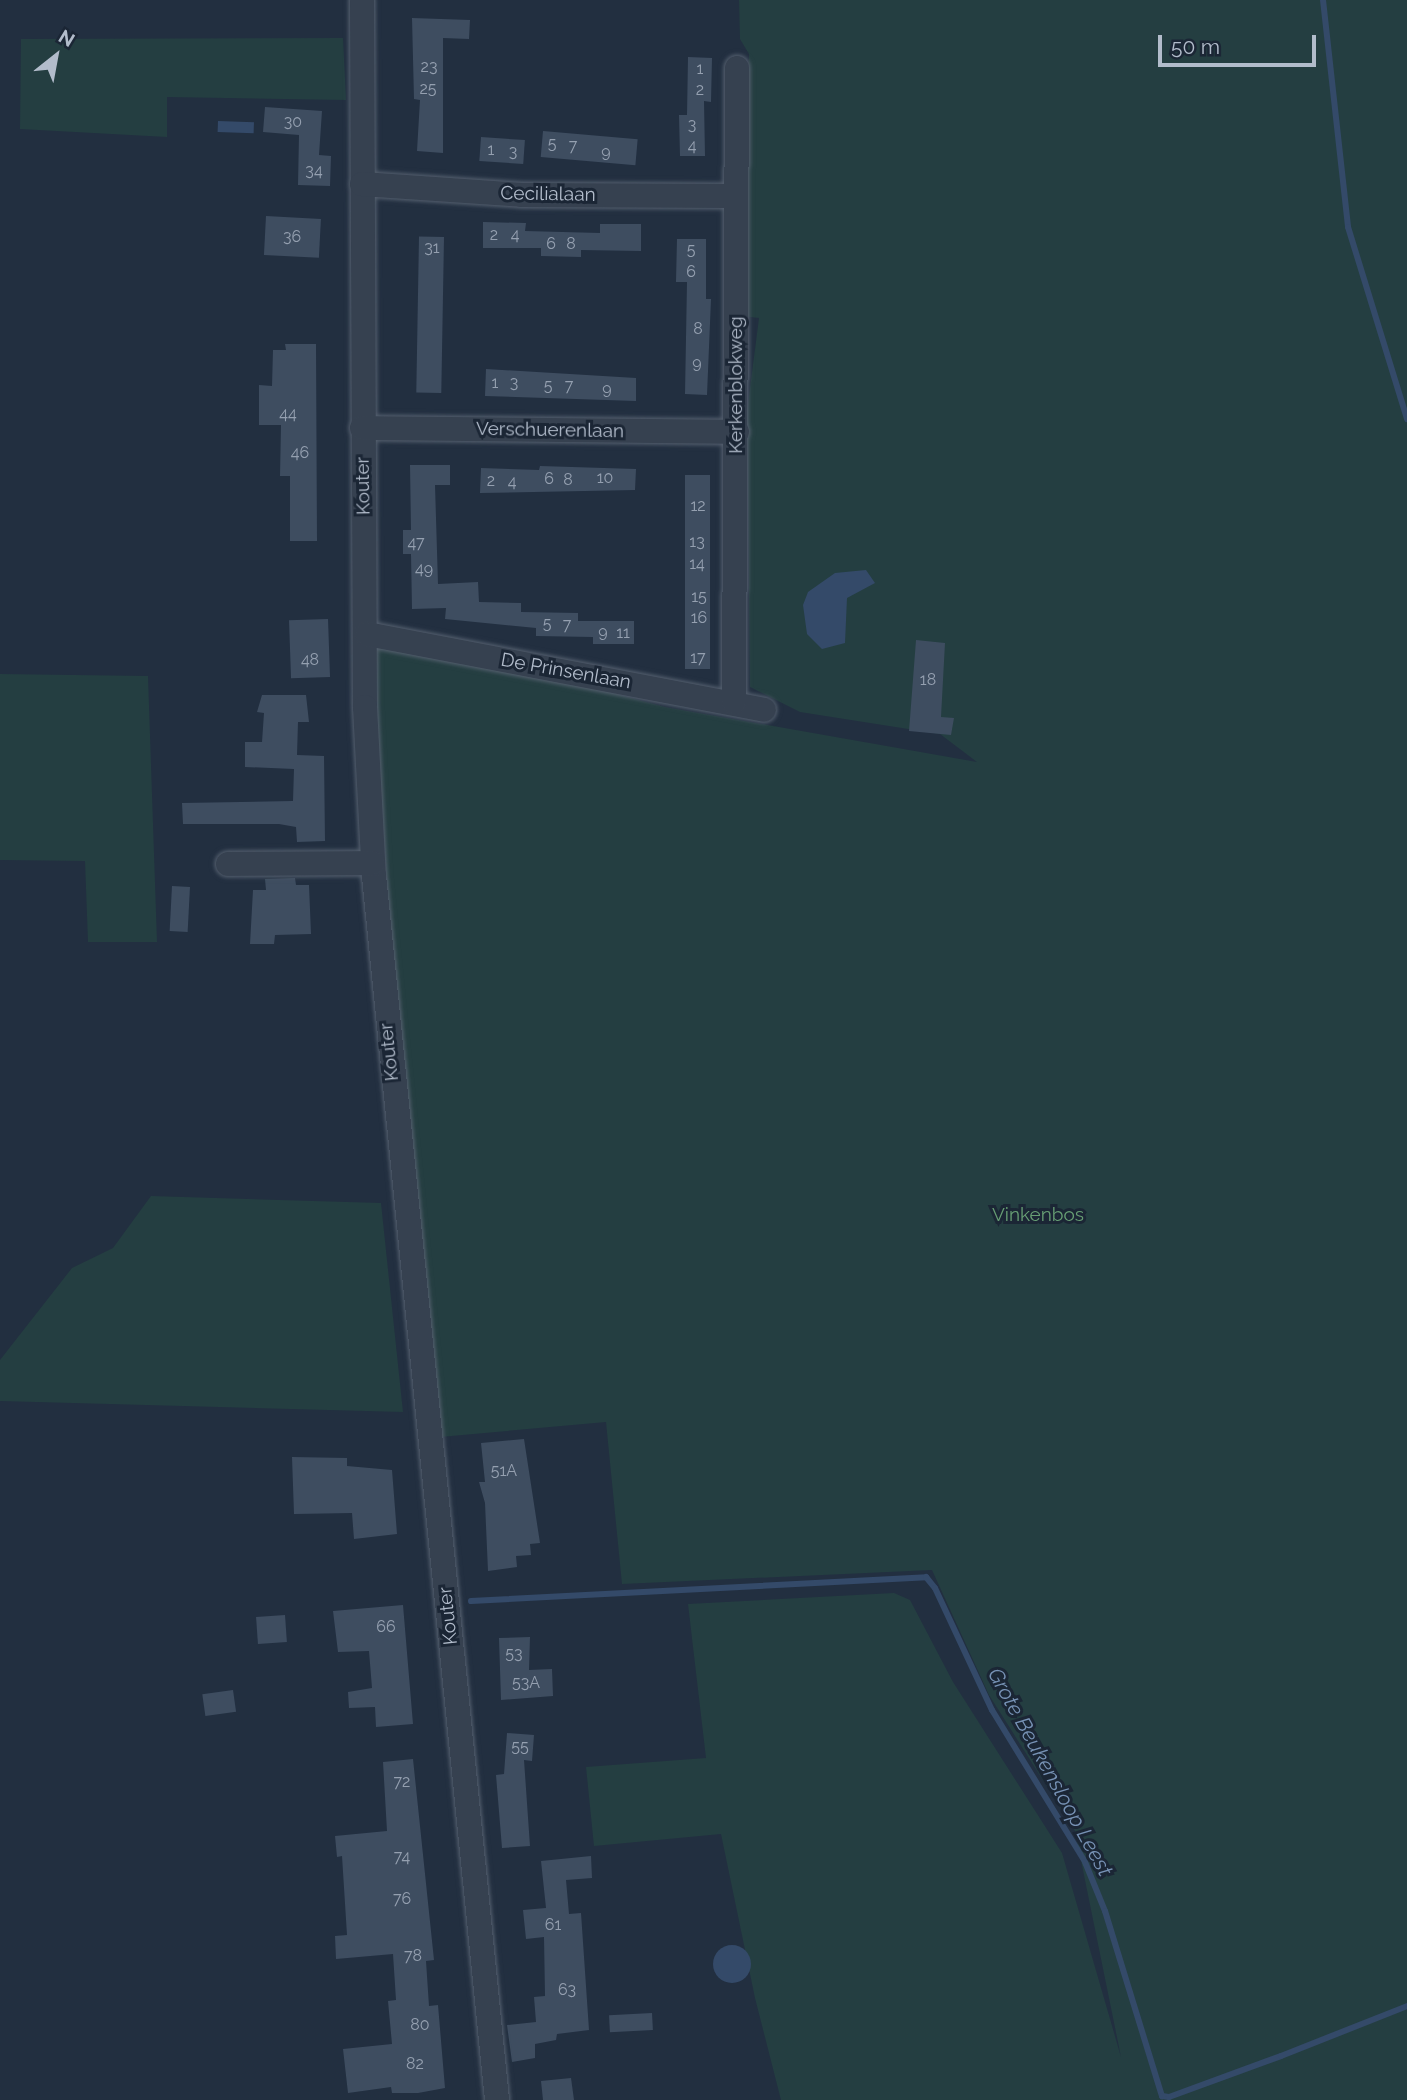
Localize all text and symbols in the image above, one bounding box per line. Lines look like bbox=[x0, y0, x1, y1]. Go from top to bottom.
north arrow bbox=[21, 21, 91, 91]
scale bar bbox=[1162, 21, 1320, 65]
text: N bbox=[55, 25, 79, 51]
text: 50 m bbox=[1171, 34, 1220, 59]
house number: 23 bbox=[421, 57, 437, 77]
house number: 1 bbox=[697, 59, 703, 79]
house number: 25 bbox=[419, 79, 437, 99]
house number: 2 bbox=[696, 80, 704, 100]
house number: 30 bbox=[284, 112, 302, 132]
house number: 3 bbox=[688, 115, 696, 135]
house number: 5 bbox=[548, 134, 556, 154]
house number: 7 bbox=[569, 136, 577, 156]
house number: 4 bbox=[688, 136, 696, 156]
house number: 1 bbox=[488, 140, 494, 160]
house number: 3 bbox=[509, 142, 517, 162]
house number: 9 bbox=[601, 142, 611, 162]
house number: 34 bbox=[305, 161, 323, 181]
street label: Cecilialaan bbox=[500, 182, 596, 206]
house number: 2 bbox=[490, 225, 498, 245]
house number: 4 bbox=[511, 225, 519, 245]
house number: 36 bbox=[283, 227, 301, 247]
house number: 6 bbox=[546, 234, 556, 254]
house number: 8 bbox=[566, 234, 576, 254]
house number: 31 bbox=[424, 238, 440, 258]
house number: 5 bbox=[687, 240, 695, 260]
house number: 6 bbox=[686, 262, 696, 282]
street label: Kerkenblokweg bbox=[725, 316, 747, 454]
house number: 8 bbox=[693, 319, 703, 339]
house number: 9 bbox=[692, 353, 702, 373]
house number: 1 bbox=[492, 373, 498, 393]
house number: 3 bbox=[510, 373, 518, 393]
house number: 5 bbox=[544, 376, 552, 396]
house number: 7 bbox=[565, 376, 573, 396]
house number: 9 bbox=[602, 379, 612, 399]
house number: 44 bbox=[279, 404, 297, 424]
street label: Verschuerenlaan bbox=[476, 417, 624, 443]
house number: 46 bbox=[291, 443, 309, 463]
street label: Kouter bbox=[351, 457, 375, 515]
house number: 10 bbox=[597, 468, 613, 488]
house number: 6 bbox=[544, 469, 554, 489]
house number: 8 bbox=[563, 470, 573, 490]
house number: 2 bbox=[487, 471, 495, 491]
house number: 4 bbox=[508, 472, 516, 492]
house number: 12 bbox=[690, 496, 706, 516]
house number: 13 bbox=[689, 532, 705, 552]
house number: 47 bbox=[407, 533, 425, 553]
house number: 14 bbox=[689, 554, 705, 574]
house number: 49 bbox=[415, 559, 433, 579]
house number: 15 bbox=[691, 587, 707, 607]
house number: 16 bbox=[691, 608, 707, 628]
house number: 5 bbox=[543, 614, 551, 634]
house number: 7 bbox=[563, 615, 571, 635]
house number: 9 bbox=[598, 622, 608, 642]
house number: 11 bbox=[616, 623, 630, 643]
street label: De Prinsenlaan bbox=[499, 648, 633, 694]
house number: 17 bbox=[690, 648, 706, 668]
house number: 48 bbox=[301, 650, 319, 670]
house number: 18 bbox=[920, 670, 936, 690]
street label: Kouter bbox=[375, 1022, 403, 1082]
park label: Vinkenbos bbox=[992, 1204, 1084, 1226]
house number: 51A bbox=[491, 1461, 517, 1481]
street label: Kouter bbox=[434, 1586, 462, 1646]
house number: 66 bbox=[376, 1617, 396, 1637]
house number: 53 bbox=[505, 1644, 523, 1664]
water label: Grote Beukensloop Leest bbox=[982, 1663, 1118, 1881]
house number: 53A bbox=[512, 1673, 540, 1693]
house number: 55 bbox=[511, 1737, 529, 1757]
house number: 72 bbox=[394, 1772, 410, 1792]
house number: 74 bbox=[394, 1847, 410, 1867]
house number: 76 bbox=[393, 1889, 411, 1909]
house number: 61 bbox=[545, 1915, 561, 1935]
house number: 78 bbox=[404, 1946, 422, 1966]
house number: 63 bbox=[558, 1980, 576, 2000]
house number: 80 bbox=[410, 2015, 430, 2035]
house number: 82 bbox=[406, 2054, 424, 2074]

